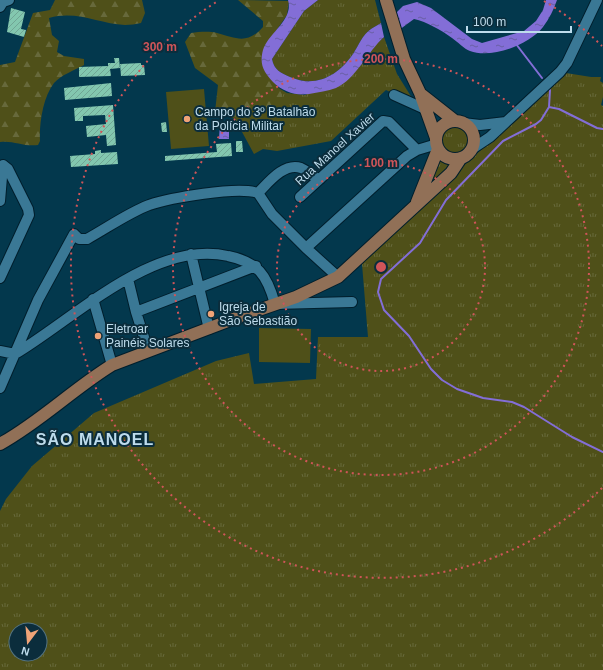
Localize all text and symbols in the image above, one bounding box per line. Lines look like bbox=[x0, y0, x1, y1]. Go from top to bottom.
scale bar bbox=[467, 8, 571, 34]
text: 100 m bbox=[473, 15, 506, 29]
text: 300 m bbox=[143, 40, 177, 54]
text: 200 m bbox=[364, 52, 398, 66]
place label: Campo do 3º Batalhão da Polícia Militar bbox=[195, 105, 316, 133]
street label: Rua Manoel Xavier bbox=[292, 110, 378, 188]
marker: Campo do 3º Batalhão da Polícia Militar bbox=[182, 114, 192, 124]
text: 100 m bbox=[364, 156, 398, 170]
centre of rings bbox=[374, 260, 388, 274]
place label: Igreja de São Sebastião bbox=[219, 300, 297, 328]
marker: Igreja de São Sebastião bbox=[206, 309, 216, 319]
place label: Eletroar Painéis Solares bbox=[106, 322, 189, 350]
marker: Eletroar Painéis Solares bbox=[93, 331, 103, 341]
district label: SÃO MANOEL bbox=[36, 429, 154, 448]
north arrow bbox=[8, 622, 48, 662]
text: N bbox=[20, 645, 31, 658]

